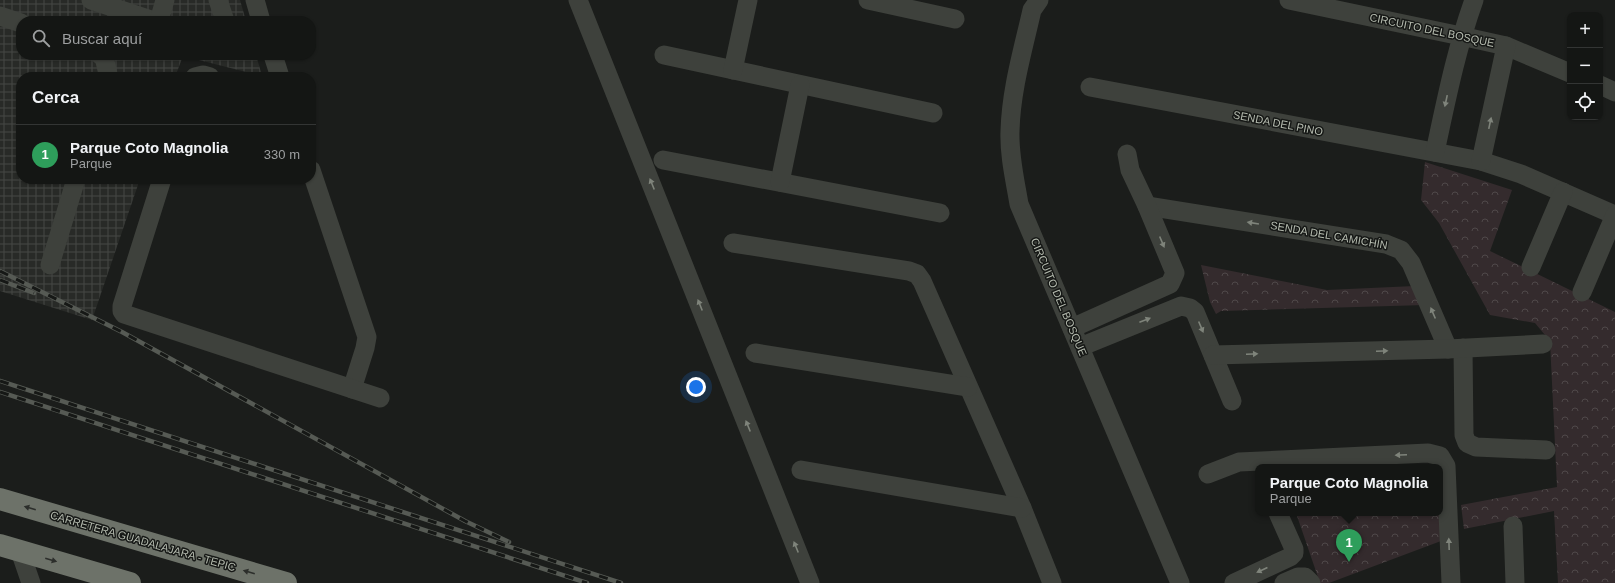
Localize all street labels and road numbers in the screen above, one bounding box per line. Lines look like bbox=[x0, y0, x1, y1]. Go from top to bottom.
street label: CIRCUITO DEL BOSQUE bbox=[1369, 11, 1495, 49]
street label: SENDA DEL PINO bbox=[1232, 108, 1324, 138]
street label: SENDA DEL CAMICHÍN bbox=[1269, 219, 1389, 251]
street label: CIRCUITO DEL BOSQUE bbox=[1029, 236, 1089, 358]
street label: CARRETERA GUADALAJARA - TEPIC bbox=[49, 509, 237, 573]

